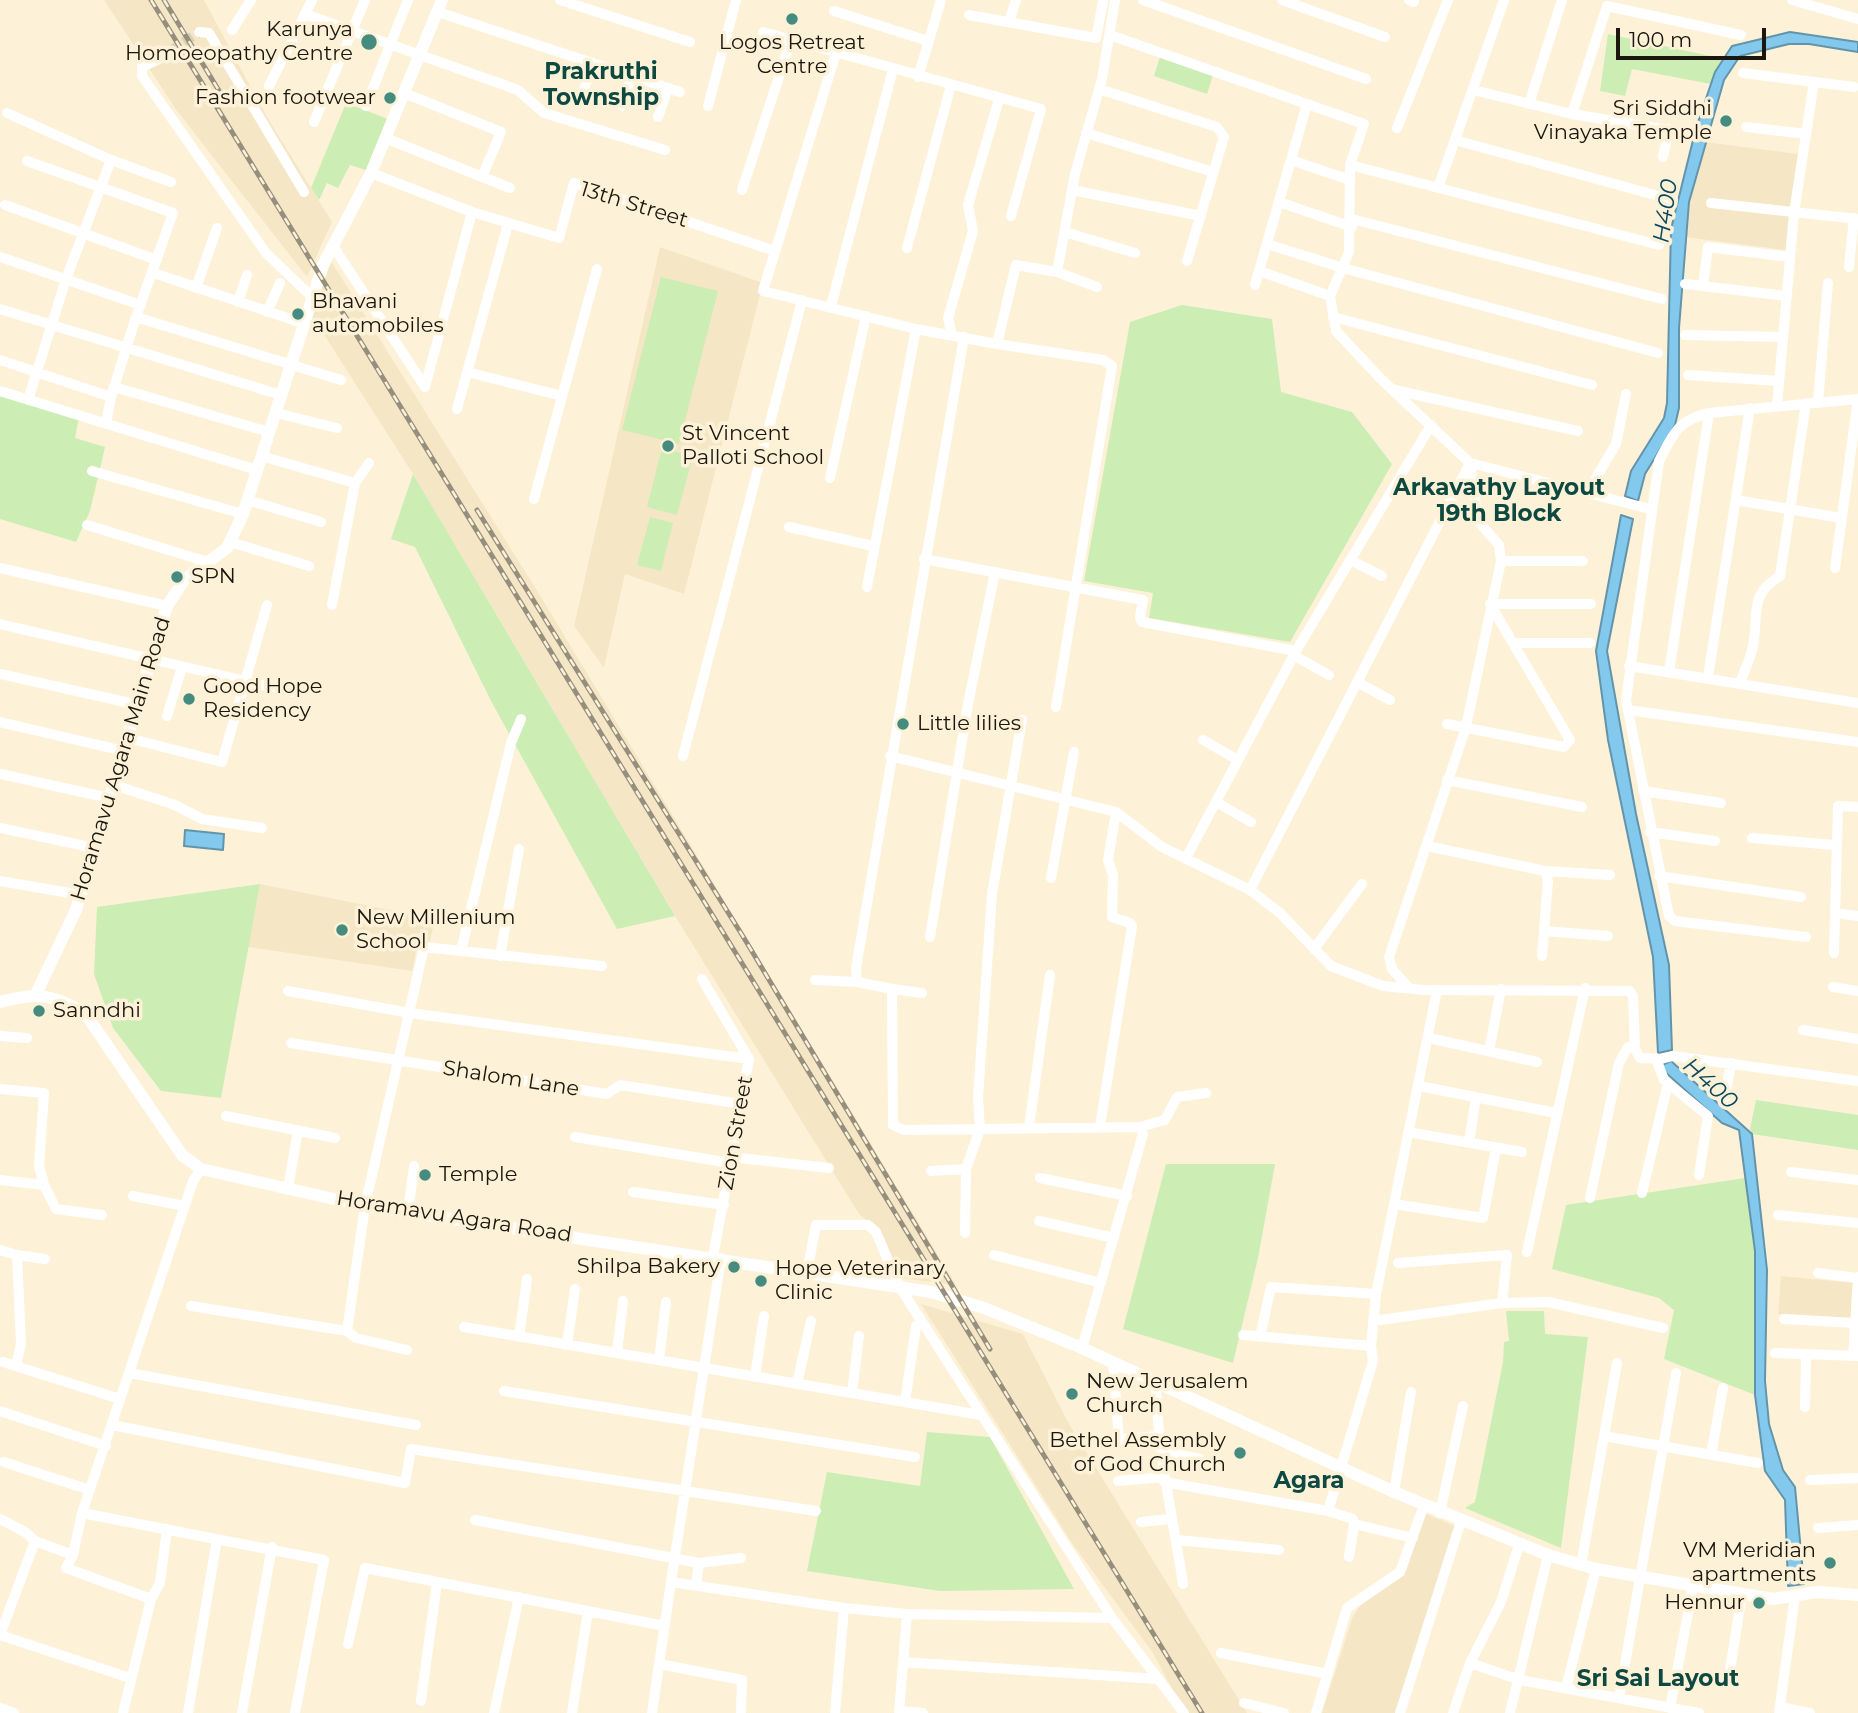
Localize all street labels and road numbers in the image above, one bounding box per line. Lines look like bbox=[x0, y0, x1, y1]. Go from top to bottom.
street label: 13th Street bbox=[577, 177, 691, 233]
street label: Horamavu Agara Main Road bbox=[66, 614, 176, 904]
street label: Shalom Lane bbox=[441, 1056, 581, 1102]
street label: Zion Street bbox=[714, 1074, 758, 1192]
street label: Horamavu Agara Road bbox=[335, 1186, 573, 1248]

